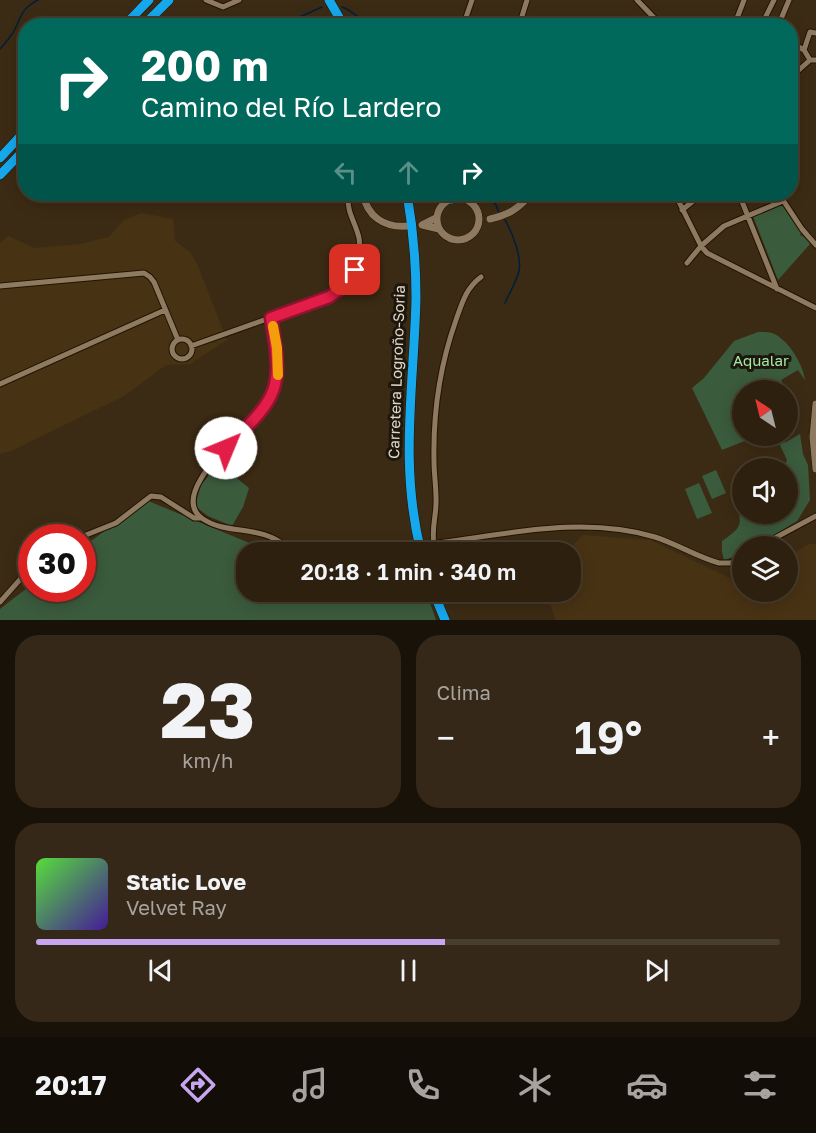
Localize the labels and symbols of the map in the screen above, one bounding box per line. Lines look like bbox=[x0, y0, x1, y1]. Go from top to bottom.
pin bbox=[329, 244, 380, 295]
street label: Carretera Logroño-Soria bbox=[384, 285, 408, 459]
park label: Aqualar bbox=[733, 351, 789, 369]
north arrow bbox=[732, 380, 798, 446]
position arrow bbox=[194, 416, 258, 480]
speed limit sign: 30 bbox=[18, 524, 96, 602]

